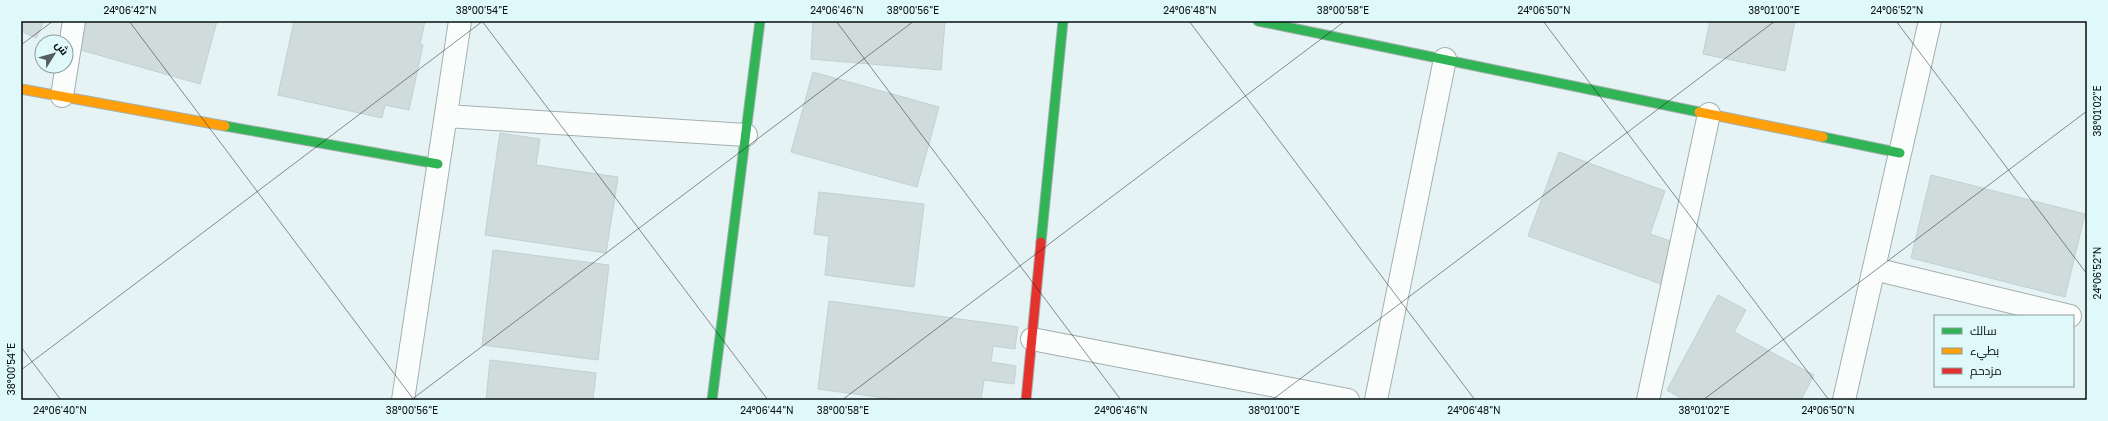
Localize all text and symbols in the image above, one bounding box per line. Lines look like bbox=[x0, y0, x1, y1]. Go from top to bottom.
text: 24°06'42"N bbox=[103, 4, 157, 16]
text: 38°00'54"E bbox=[456, 4, 508, 16]
text: 24°06'46"N bbox=[810, 4, 864, 16]
text: 38°00'56"E bbox=[887, 4, 939, 16]
text: 24°06'48"N bbox=[1163, 4, 1217, 16]
text: 38°00'58"E bbox=[1317, 4, 1369, 16]
text: 24°06'50"N bbox=[1517, 4, 1571, 16]
text: 38°01'00"E bbox=[1748, 4, 1800, 16]
text: 24°06'52"N bbox=[1871, 4, 1923, 16]
north arrow bbox=[34, 34, 74, 74]
text: ش bbox=[52, 38, 72, 58]
text: 38°01'02"E bbox=[2091, 85, 2103, 137]
text: 24°06'52"N bbox=[2091, 247, 2103, 299]
legend bbox=[1934, 315, 2074, 387]
text: سالك bbox=[1970, 323, 1997, 338]
text: 38°00'54"E bbox=[5, 343, 17, 395]
text: بطيء bbox=[1970, 343, 1999, 361]
text: مزدحم bbox=[1970, 363, 2002, 379]
text: 24°06'40"N bbox=[33, 404, 87, 416]
text: 38°00'56"E bbox=[386, 404, 438, 416]
text: 24°06'44"N bbox=[740, 404, 794, 416]
text: 38°00'58"E bbox=[817, 404, 869, 416]
text: 24°06'46"N bbox=[1094, 404, 1148, 416]
text: 38°01'00"E bbox=[1248, 404, 1300, 416]
text: 24°06'48"N bbox=[1447, 404, 1501, 416]
text: 38°01'02"E bbox=[1678, 404, 1730, 416]
text: 24°06'50"N bbox=[1801, 404, 1855, 416]

